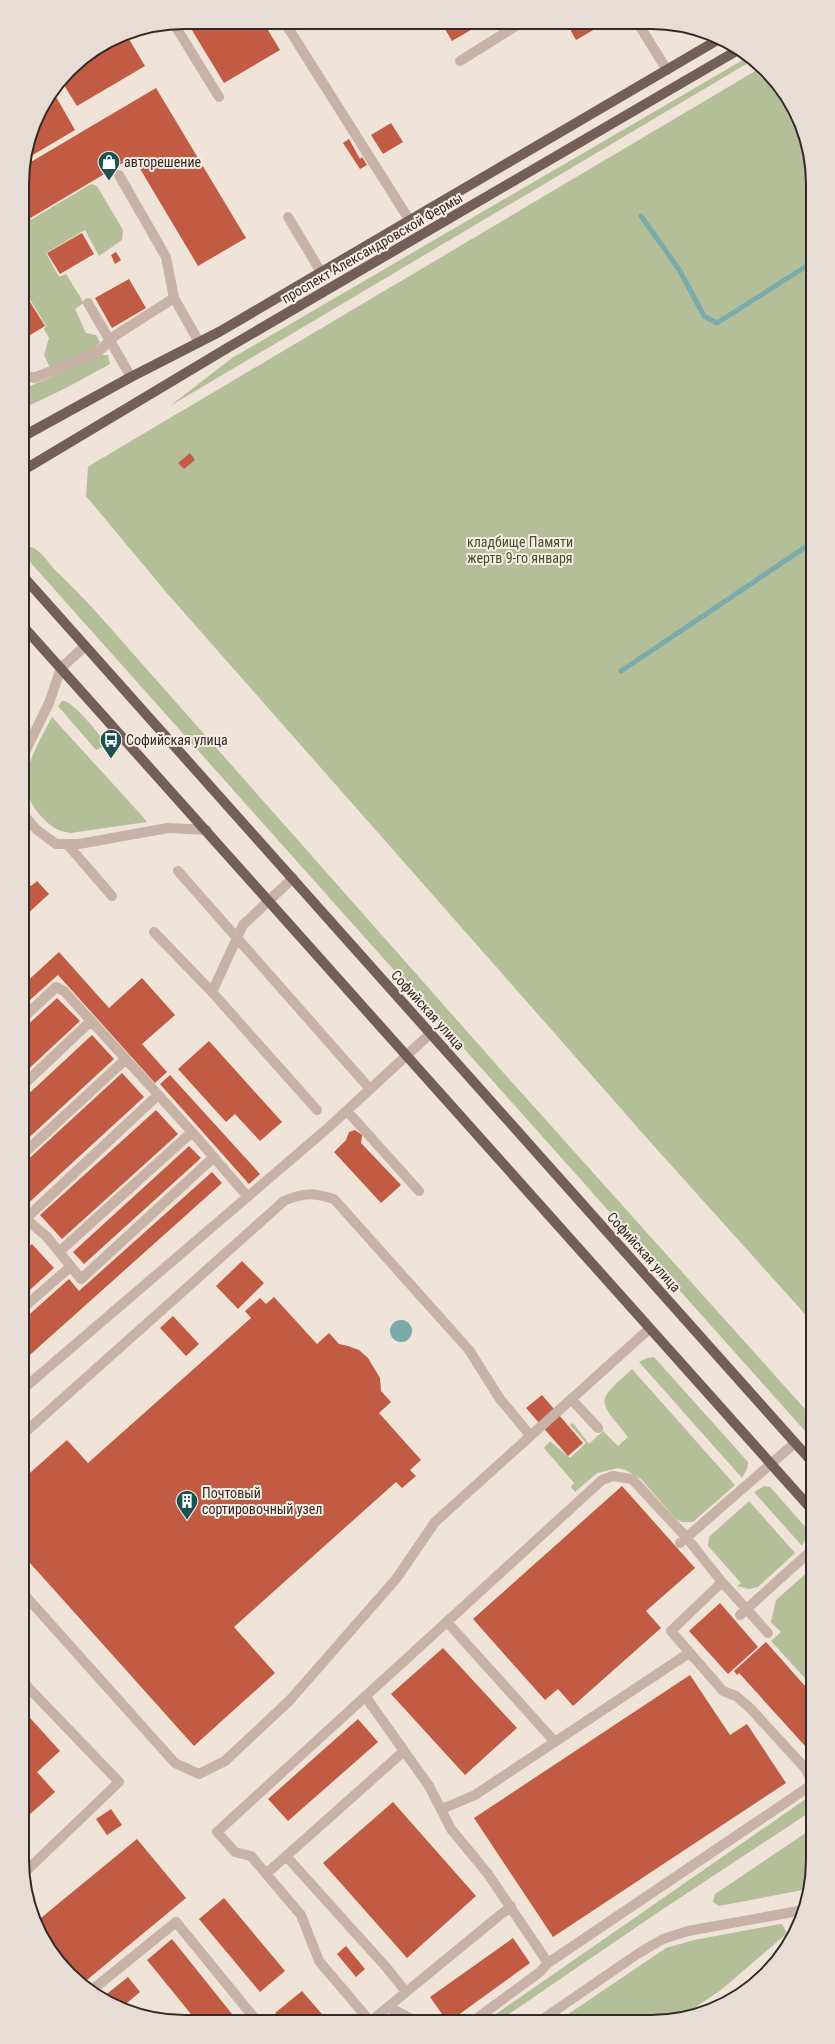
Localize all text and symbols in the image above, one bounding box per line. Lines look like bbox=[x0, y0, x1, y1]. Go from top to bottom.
shop icon: авторешение bbox=[96, 149, 122, 182]
place label: авторешение bbox=[124, 154, 202, 170]
street label: проспект Александровской Фермы bbox=[279, 189, 465, 307]
park label: кладбище Памяти жертв 9-го января bbox=[467, 534, 573, 566]
bus stop icon: Софийская улица bbox=[98, 727, 124, 760]
place label: Софийская улица bbox=[126, 732, 228, 748]
street label: Софийская улица bbox=[388, 967, 468, 1053]
street label: Софийская улица bbox=[604, 1209, 684, 1295]
place label: Почтовый сортировочный узел bbox=[202, 1485, 322, 1517]
building icon: Почтовый сортировочный узел bbox=[174, 1488, 200, 1521]

